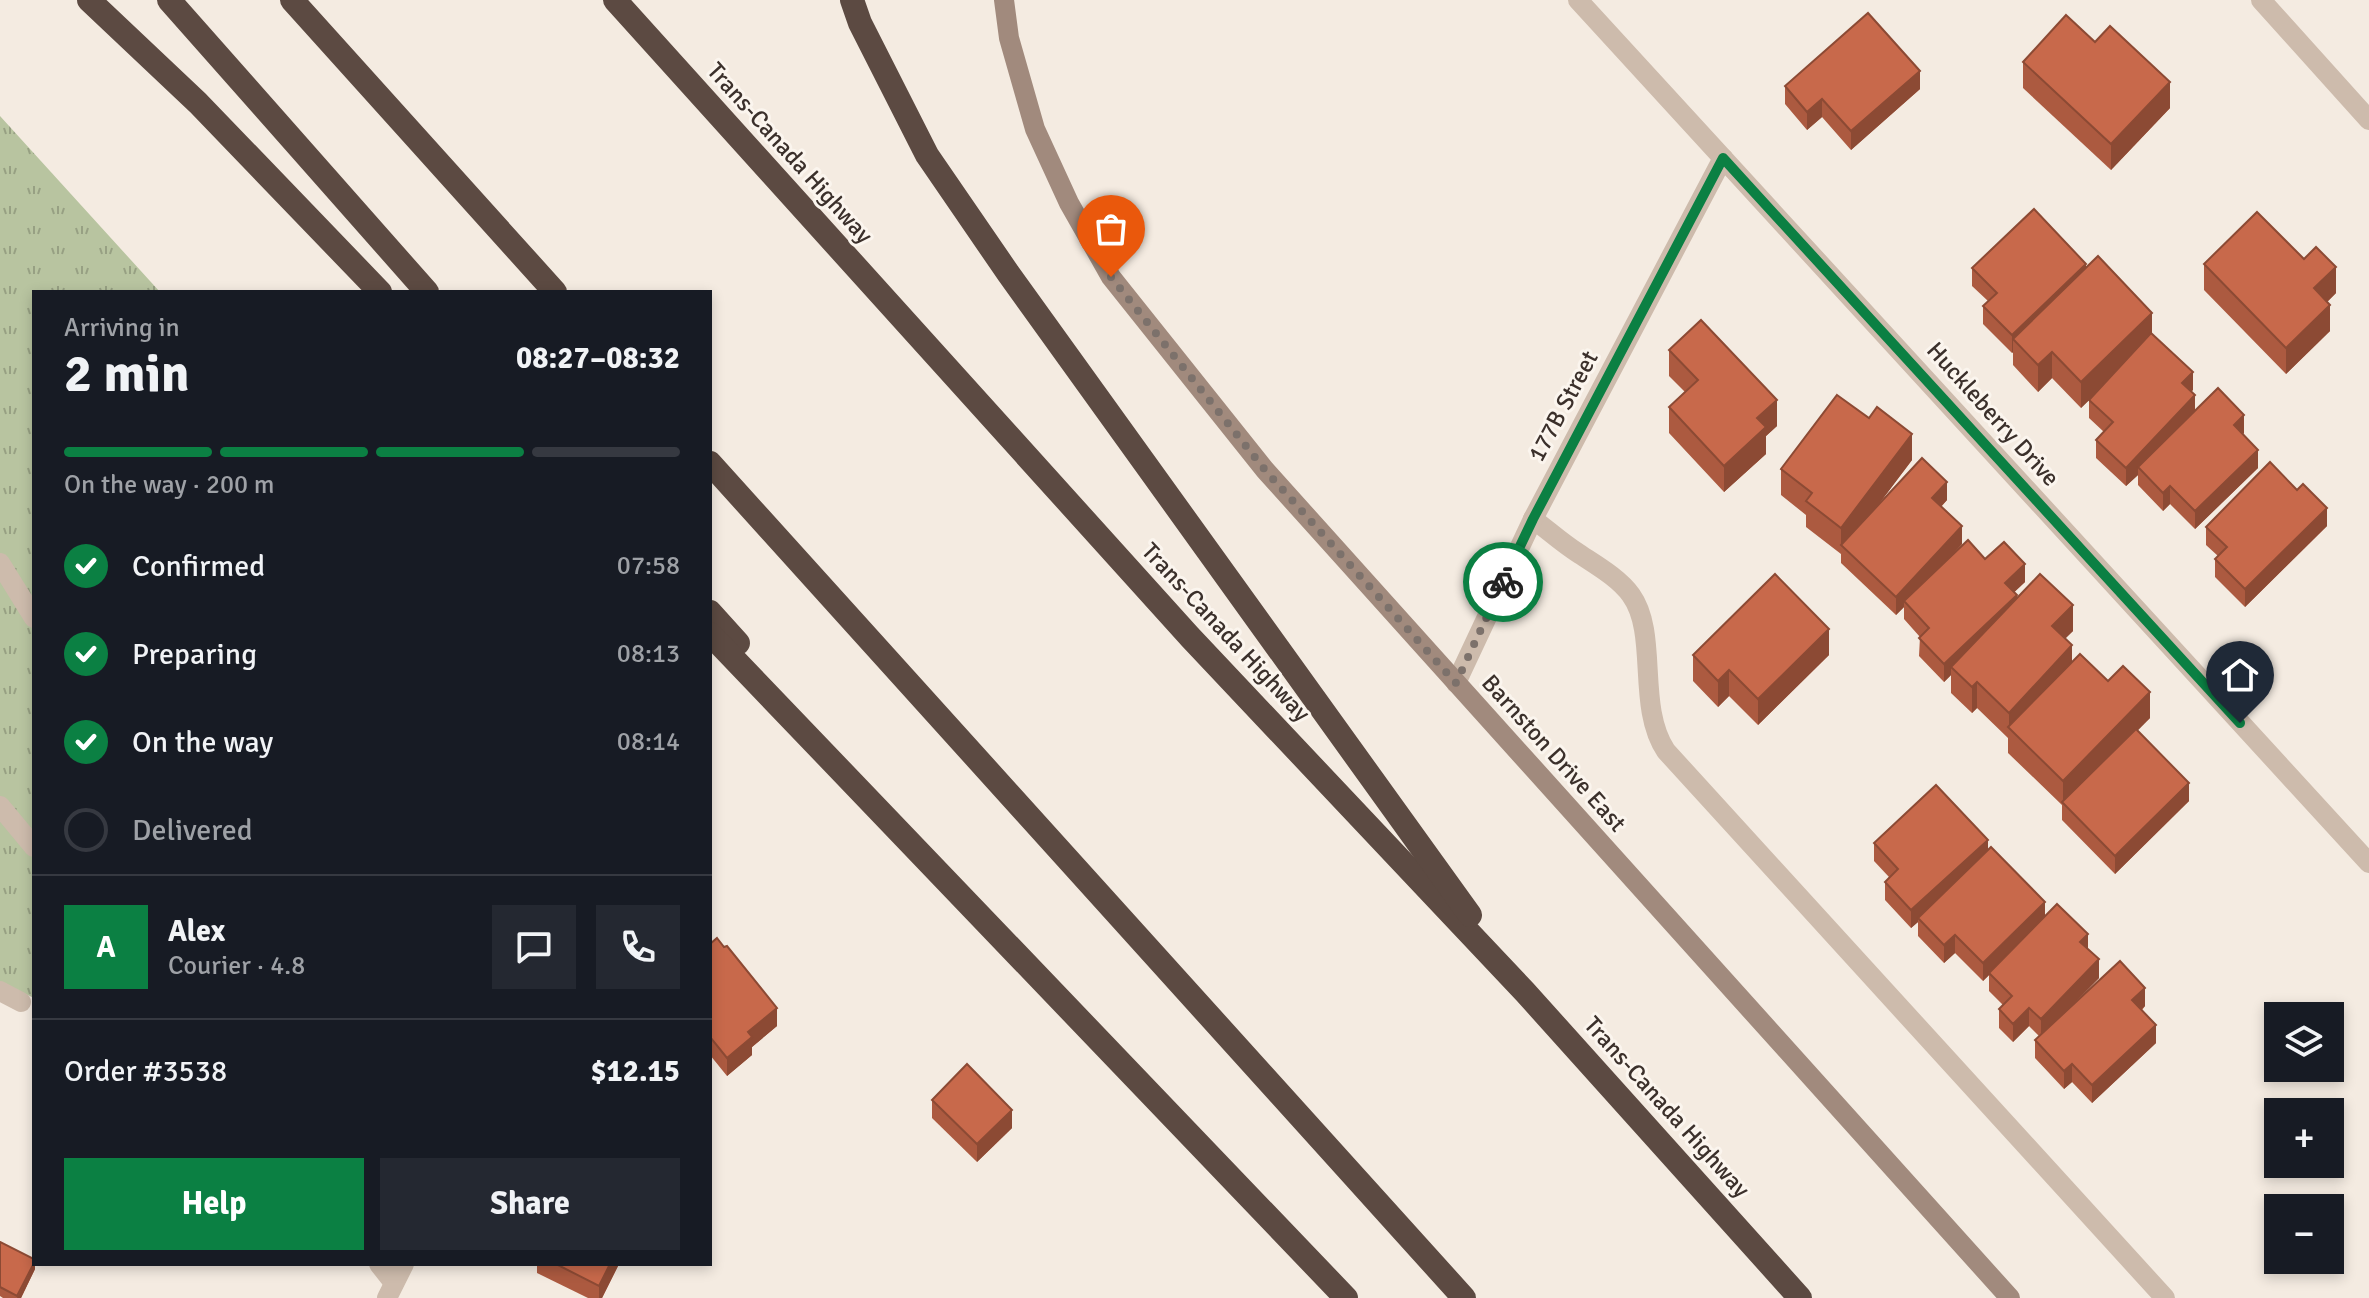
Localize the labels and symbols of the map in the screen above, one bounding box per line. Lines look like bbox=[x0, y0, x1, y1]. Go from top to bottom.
street label: Trans-Canada Highway bbox=[701, 56, 879, 250]
pin bbox=[1077, 195, 1145, 277]
street label: Huckleberry Drive bbox=[1920, 336, 2066, 492]
street label: 177B Street bbox=[1521, 345, 1605, 467]
street label: Trans-Canada Highway bbox=[1135, 536, 1317, 728]
courier bbox=[1463, 542, 1543, 622]
pin bbox=[2206, 641, 2274, 723]
street label: Barnston Drive East bbox=[1475, 668, 1633, 838]
street label: Trans-Canada Highway bbox=[1578, 1010, 1756, 1204]

